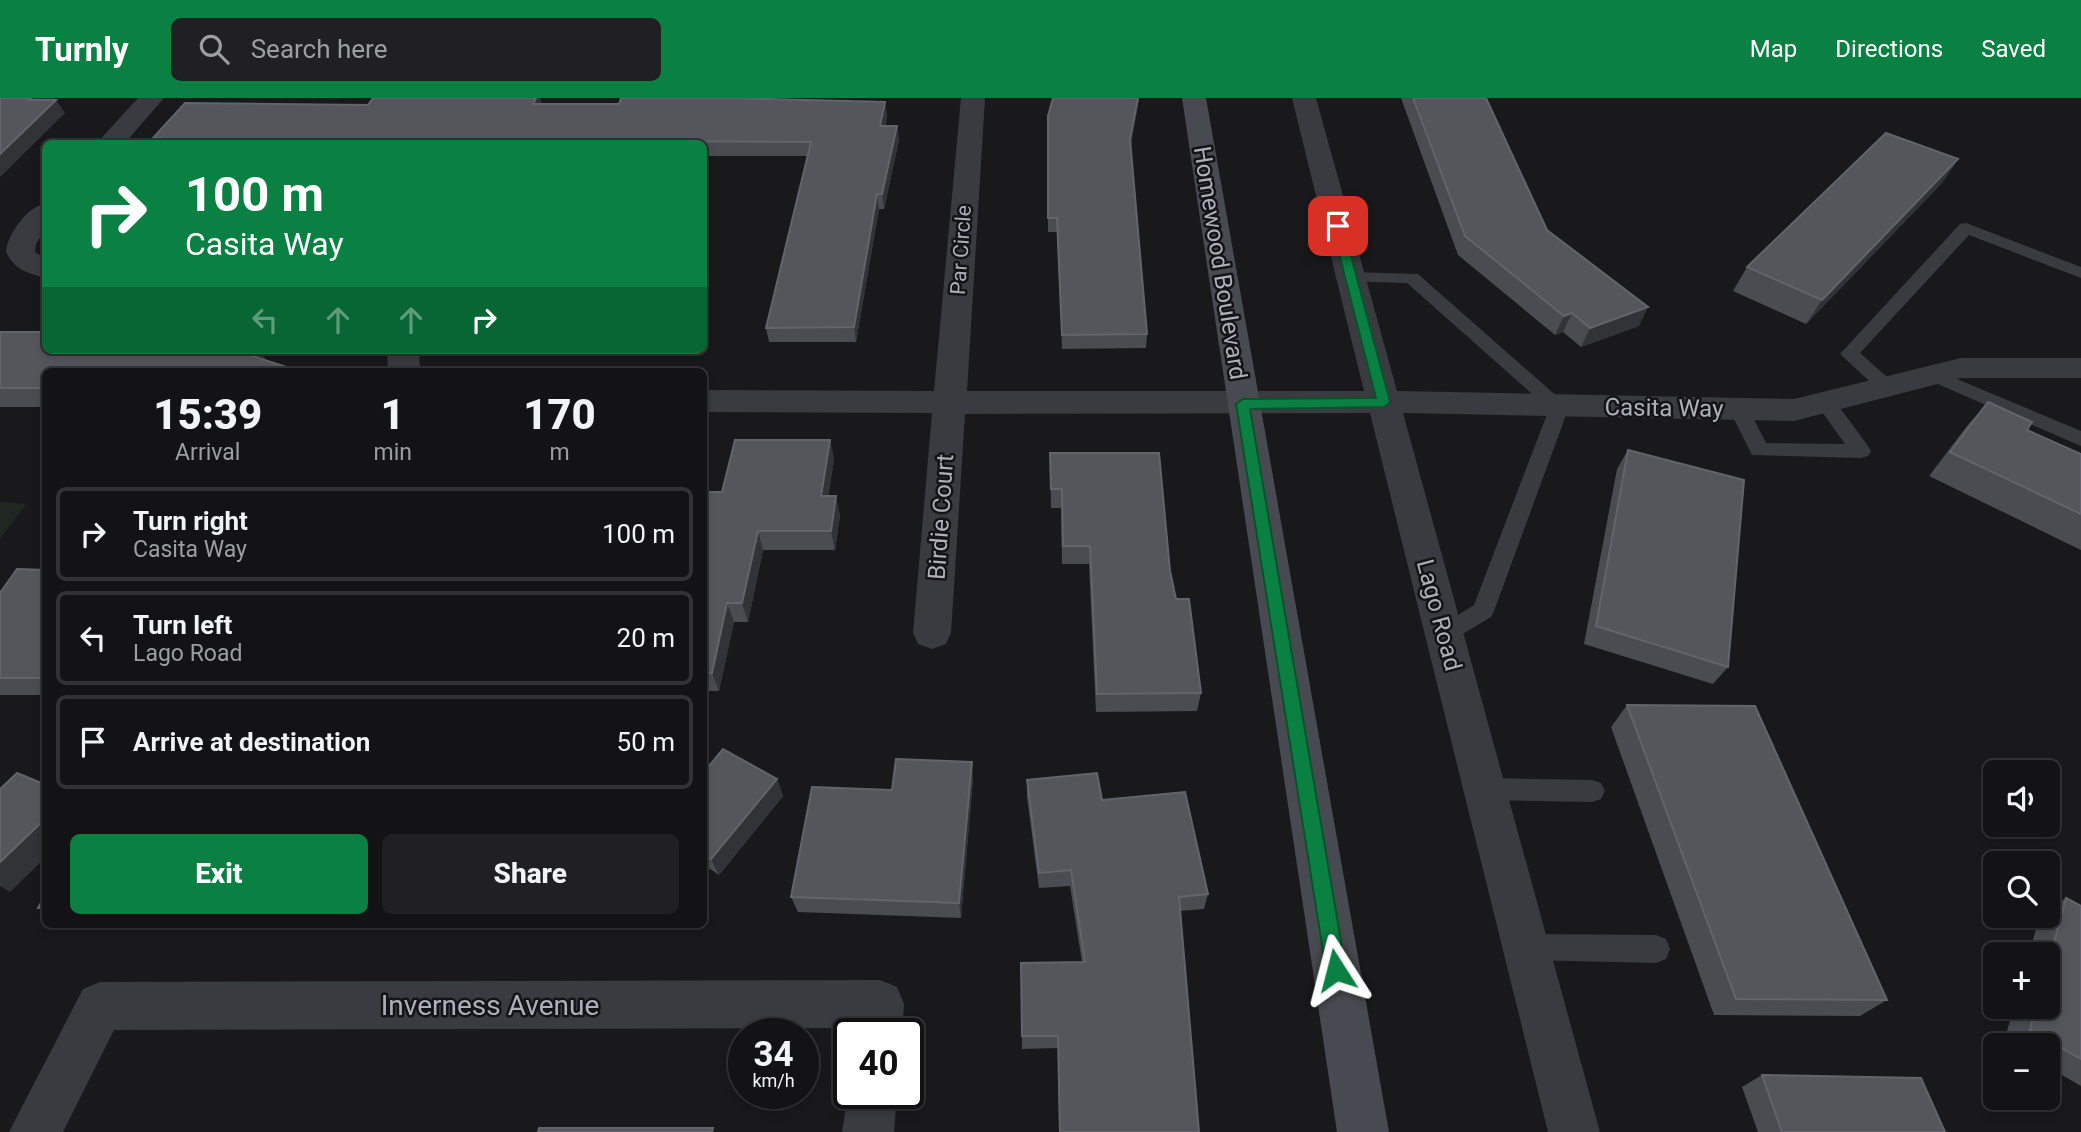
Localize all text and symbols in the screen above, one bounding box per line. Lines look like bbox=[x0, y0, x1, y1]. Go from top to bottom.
search box bbox=[171, 18, 661, 81]
text: Turnly bbox=[35, 30, 129, 69]
icon: search bbox=[195, 30, 233, 68]
text: Search here bbox=[251, 34, 387, 64]
text: Map bbox=[1750, 35, 1797, 63]
text: Directions bbox=[1835, 35, 1943, 63]
text: Saved bbox=[1981, 35, 2046, 63]
street label: Homewood Boulevard bbox=[1188, 144, 1252, 382]
text: 100 m bbox=[185, 166, 324, 223]
icon: right bbox=[70, 168, 161, 259]
pin bbox=[1308, 196, 1368, 256]
street label: Par Circle bbox=[946, 204, 976, 296]
icon: arrive bbox=[1319, 207, 1357, 245]
text: Casita Way bbox=[185, 225, 344, 263]
icon: left bbox=[246, 301, 284, 339]
icon: ahead bbox=[319, 301, 357, 339]
icon: ahead bbox=[392, 301, 430, 339]
icon: right bbox=[465, 301, 503, 339]
text: 15:39 bbox=[153, 390, 262, 439]
text: 1 bbox=[381, 390, 405, 439]
text: 170 bbox=[523, 390, 596, 439]
street label: Casita Way bbox=[1604, 393, 1724, 423]
text: Arrival bbox=[175, 439, 240, 466]
text: min bbox=[373, 439, 412, 466]
text: m bbox=[549, 439, 570, 466]
street label: Birdie Court bbox=[923, 453, 959, 581]
text: Turn right bbox=[133, 506, 248, 536]
icon: right bbox=[74, 515, 112, 553]
text: 100 m bbox=[602, 519, 675, 549]
text: Casita Way bbox=[133, 536, 247, 563]
street label: Lago Road bbox=[1411, 556, 1467, 674]
text: Turn left bbox=[133, 610, 232, 640]
icon: left bbox=[74, 619, 112, 657]
text: 20 m bbox=[617, 623, 675, 653]
text: Lago Road bbox=[133, 640, 242, 667]
icon: arrive bbox=[74, 723, 112, 761]
text: Arrive at destination bbox=[133, 727, 370, 757]
text: 50 m bbox=[617, 727, 675, 757]
map controls bbox=[1983, 760, 2060, 1110]
button: sound bbox=[1983, 760, 2060, 837]
button: Exit bbox=[70, 834, 368, 914]
button: Share bbox=[382, 834, 679, 914]
button: search bbox=[1983, 851, 2060, 928]
position arrow bbox=[1299, 933, 1373, 1007]
button: + bbox=[1983, 942, 2060, 1019]
street label: Inverness Avenue bbox=[381, 989, 599, 1022]
speed limit sign: 40 bbox=[833, 1018, 924, 1109]
button: − bbox=[1983, 1033, 2060, 1110]
text: 34 bbox=[753, 1034, 794, 1075]
text: km/h bbox=[752, 1070, 795, 1091]

